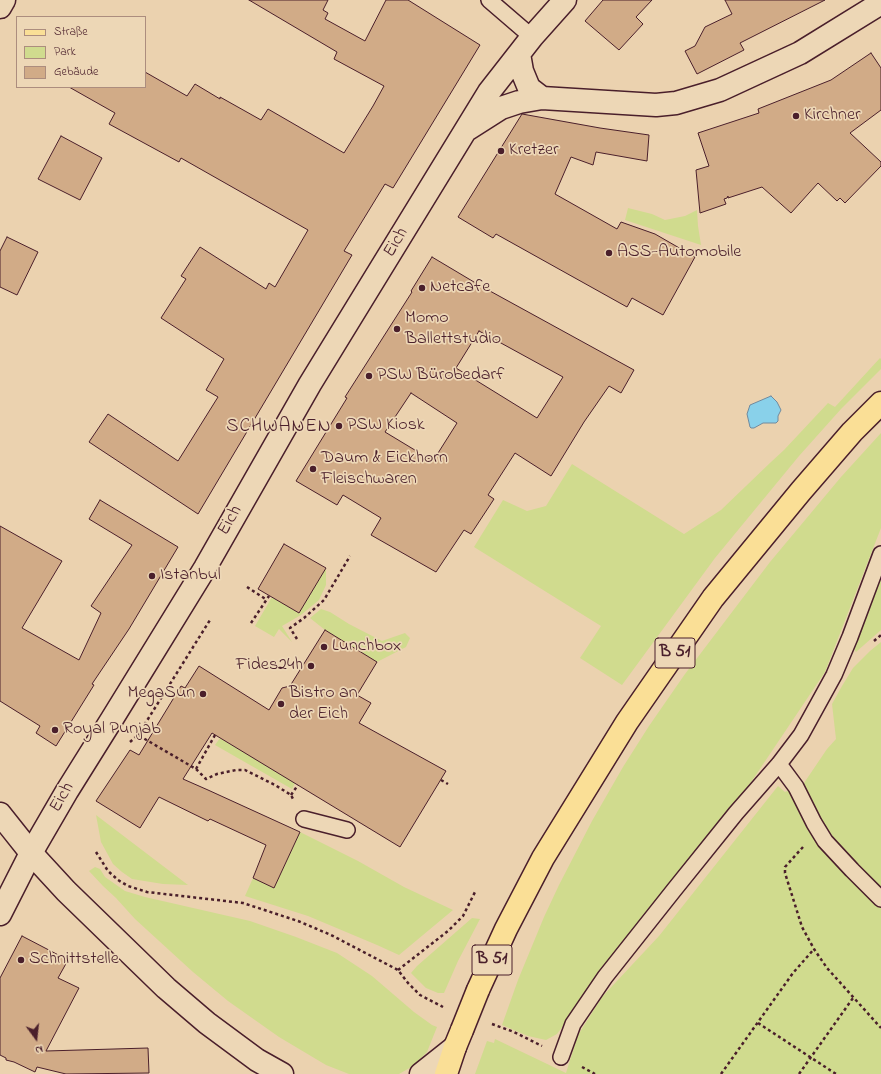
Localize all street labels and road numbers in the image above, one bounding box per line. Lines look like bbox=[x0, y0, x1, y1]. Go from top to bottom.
street label: Eich bbox=[380, 224, 414, 262]
street label: Eich bbox=[214, 502, 248, 540]
road number: B 51 bbox=[655, 638, 695, 668]
street label: Eich bbox=[46, 779, 80, 817]
road number: B 51 bbox=[472, 945, 512, 975]

